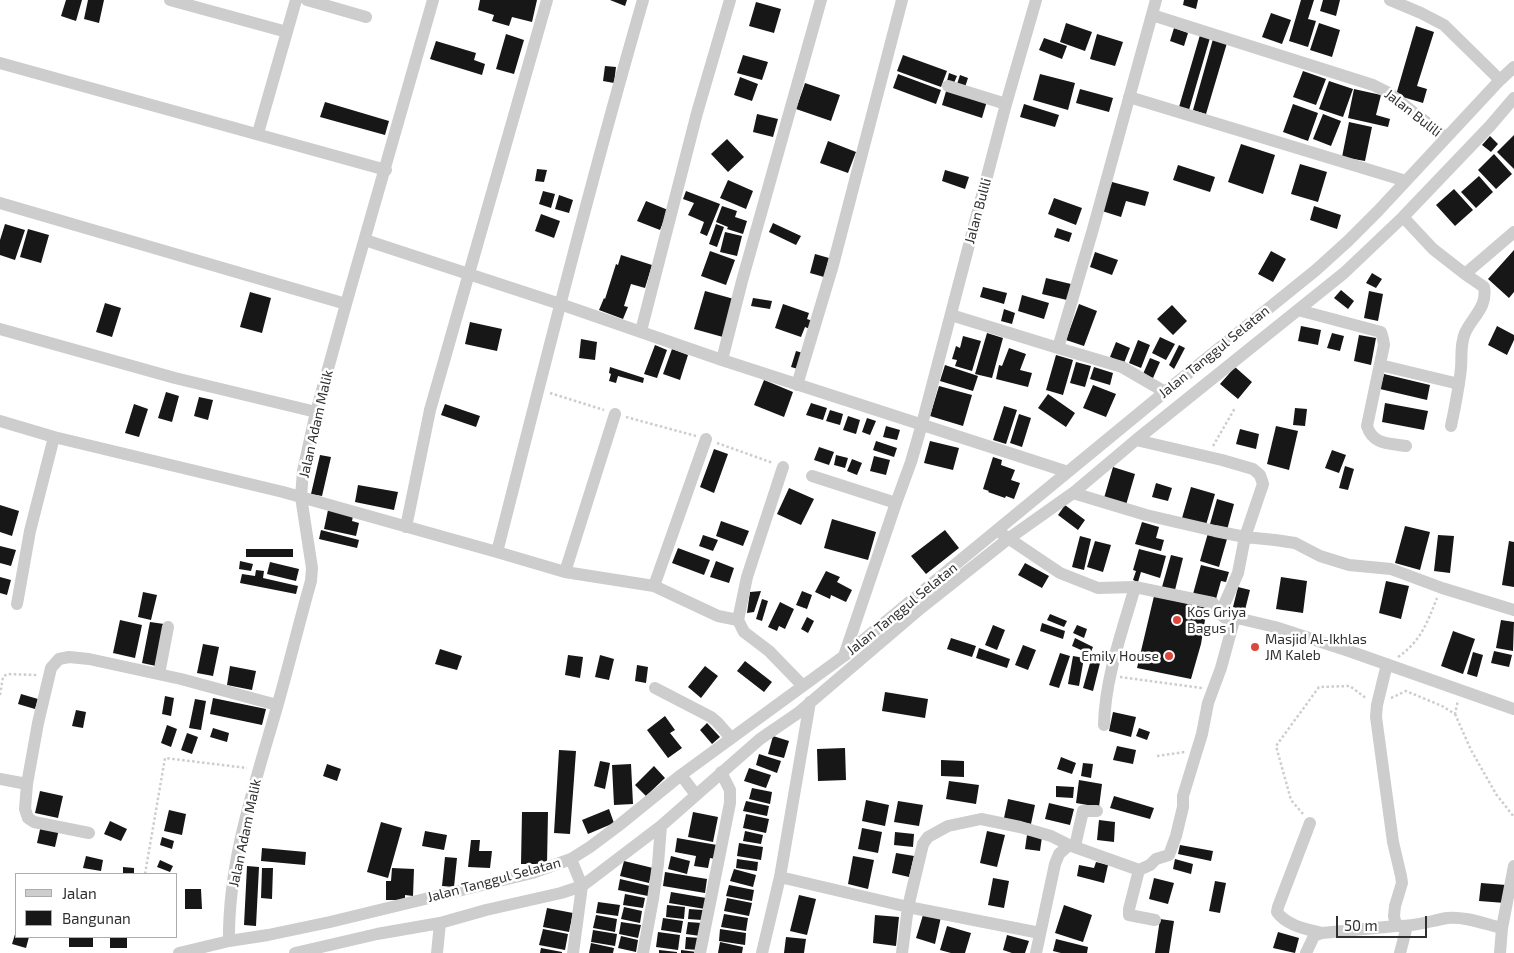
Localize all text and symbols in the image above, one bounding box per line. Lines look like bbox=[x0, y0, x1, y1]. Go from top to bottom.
street label: Jalan Bulili bbox=[1381, 86, 1445, 140]
street label: Jalan Bulili bbox=[961, 176, 995, 246]
street label: Jalan Tanggul Selatan bbox=[1155, 302, 1273, 402]
street label: Jalan Adam Malik bbox=[295, 368, 337, 480]
street label: Jalan Tanggul Selatan bbox=[843, 559, 961, 659]
place label: Kos Griya Bagus 1 bbox=[1187, 604, 1246, 636]
marker: Kos Griya Bagus 1 bbox=[1171, 614, 1183, 626]
place label: Masjid Al-Ikhlas JM Kaleb bbox=[1265, 631, 1367, 664]
marker: Masjid Al-Ikhlas JM Kaleb bbox=[1249, 641, 1261, 653]
place label: Emily House bbox=[1081, 648, 1159, 664]
marker: Emily House bbox=[1163, 650, 1175, 662]
street label: Jalan Adam Malik bbox=[225, 777, 265, 889]
street label: Jalan Tanggul Selatan bbox=[425, 854, 563, 906]
legend bbox=[15, 873, 178, 938]
text: Jalan bbox=[62, 884, 97, 902]
scale bar bbox=[1339, 906, 1430, 938]
text: Bangunan bbox=[62, 909, 131, 927]
text: 50 m bbox=[1344, 916, 1378, 934]

